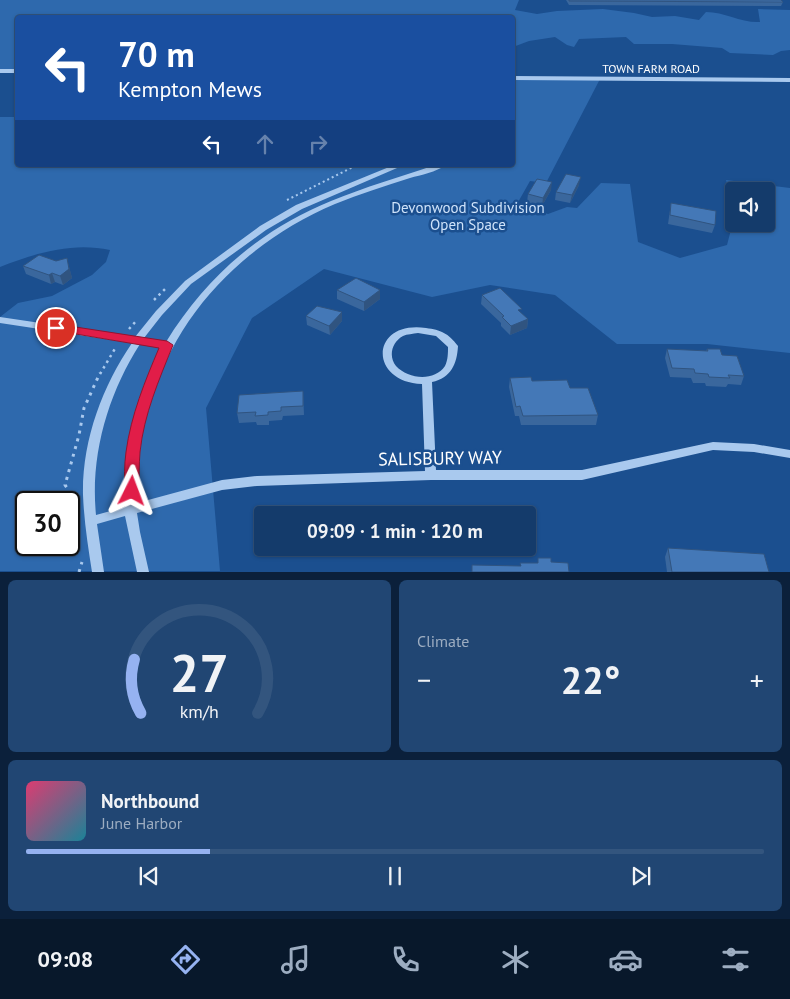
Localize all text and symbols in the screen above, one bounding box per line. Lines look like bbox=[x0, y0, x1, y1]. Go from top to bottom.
text: 70 m bbox=[118, 31, 195, 77]
icon: left bbox=[35, 35, 100, 100]
street label: TOWN FARM ROAD bbox=[602, 61, 700, 76]
text: Kempton Mews bbox=[118, 75, 262, 103]
icon: left bbox=[198, 130, 226, 158]
icon: ahead bbox=[251, 130, 279, 158]
icon: right bbox=[304, 130, 332, 158]
map controls bbox=[725, 182, 775, 232]
button: sound bbox=[725, 182, 775, 232]
park label: Devonwood Subdivision Open Space bbox=[391, 198, 545, 234]
pin bbox=[35, 307, 77, 349]
icon: arrive bbox=[42, 314, 70, 342]
street label: SALISBURY WAY bbox=[378, 445, 502, 471]
position arrow bbox=[105, 464, 157, 516]
speed limit sign: 30 bbox=[15, 491, 80, 556]
text: 09:09 · 1 min · 120 m bbox=[307, 519, 483, 543]
text: Climate bbox=[417, 631, 469, 651]
text: 27 bbox=[170, 639, 229, 706]
text: 22° bbox=[561, 655, 620, 704]
text: − bbox=[417, 661, 431, 698]
text: + bbox=[750, 661, 764, 698]
text: km/h bbox=[180, 700, 219, 723]
text: Northbound bbox=[101, 789, 199, 813]
text: June Harbor bbox=[101, 813, 182, 833]
icon: previous bbox=[135, 862, 163, 890]
icon: pause bbox=[381, 862, 409, 890]
icon: next bbox=[627, 862, 655, 890]
icon: directions bbox=[168, 942, 203, 977]
icon: music bbox=[278, 942, 313, 977]
icon: phone bbox=[388, 942, 423, 977]
icon: climate bbox=[498, 942, 533, 977]
icon: car bbox=[608, 942, 643, 977]
icon: filters bbox=[718, 942, 753, 977]
text: 09:08 bbox=[37, 945, 93, 973]

